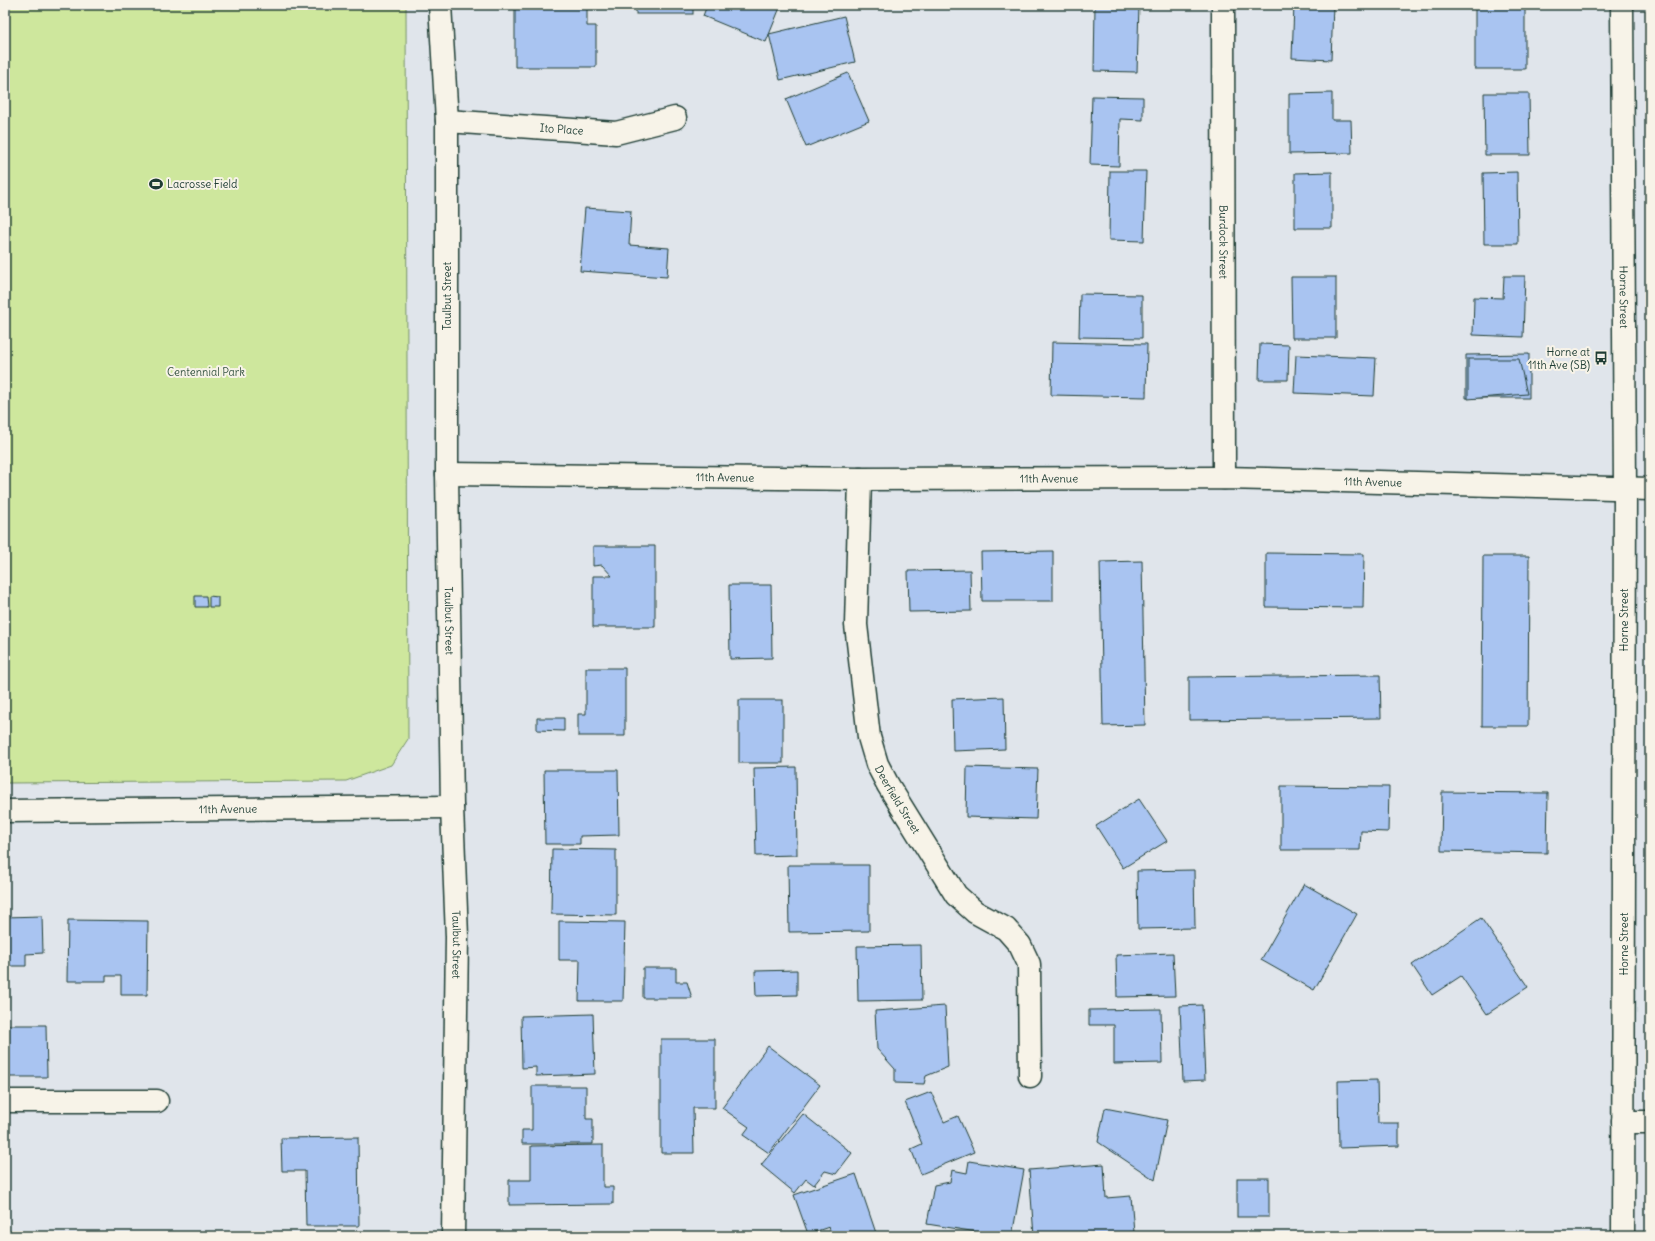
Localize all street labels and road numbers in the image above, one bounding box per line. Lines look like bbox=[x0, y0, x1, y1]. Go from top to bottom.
street label: Ito Place bbox=[539, 121, 584, 138]
street label: Burdock Street bbox=[1216, 205, 1231, 279]
street label: Taulbut Street bbox=[440, 262, 454, 330]
street label: Horne Street bbox=[1617, 265, 1631, 329]
street label: 11th Avenue bbox=[696, 470, 754, 485]
street label: 11th Avenue bbox=[1020, 471, 1078, 486]
street label: 11th Avenue bbox=[1344, 474, 1402, 490]
street label: Taulbut Street bbox=[442, 586, 457, 655]
street label: Horne Street bbox=[1617, 588, 1631, 651]
street label: Deerfield Street bbox=[872, 763, 924, 836]
street label: 11th Avenue bbox=[199, 802, 257, 816]
street label: Taulbut Street bbox=[449, 910, 464, 979]
street label: Horne Street bbox=[1617, 912, 1631, 975]

